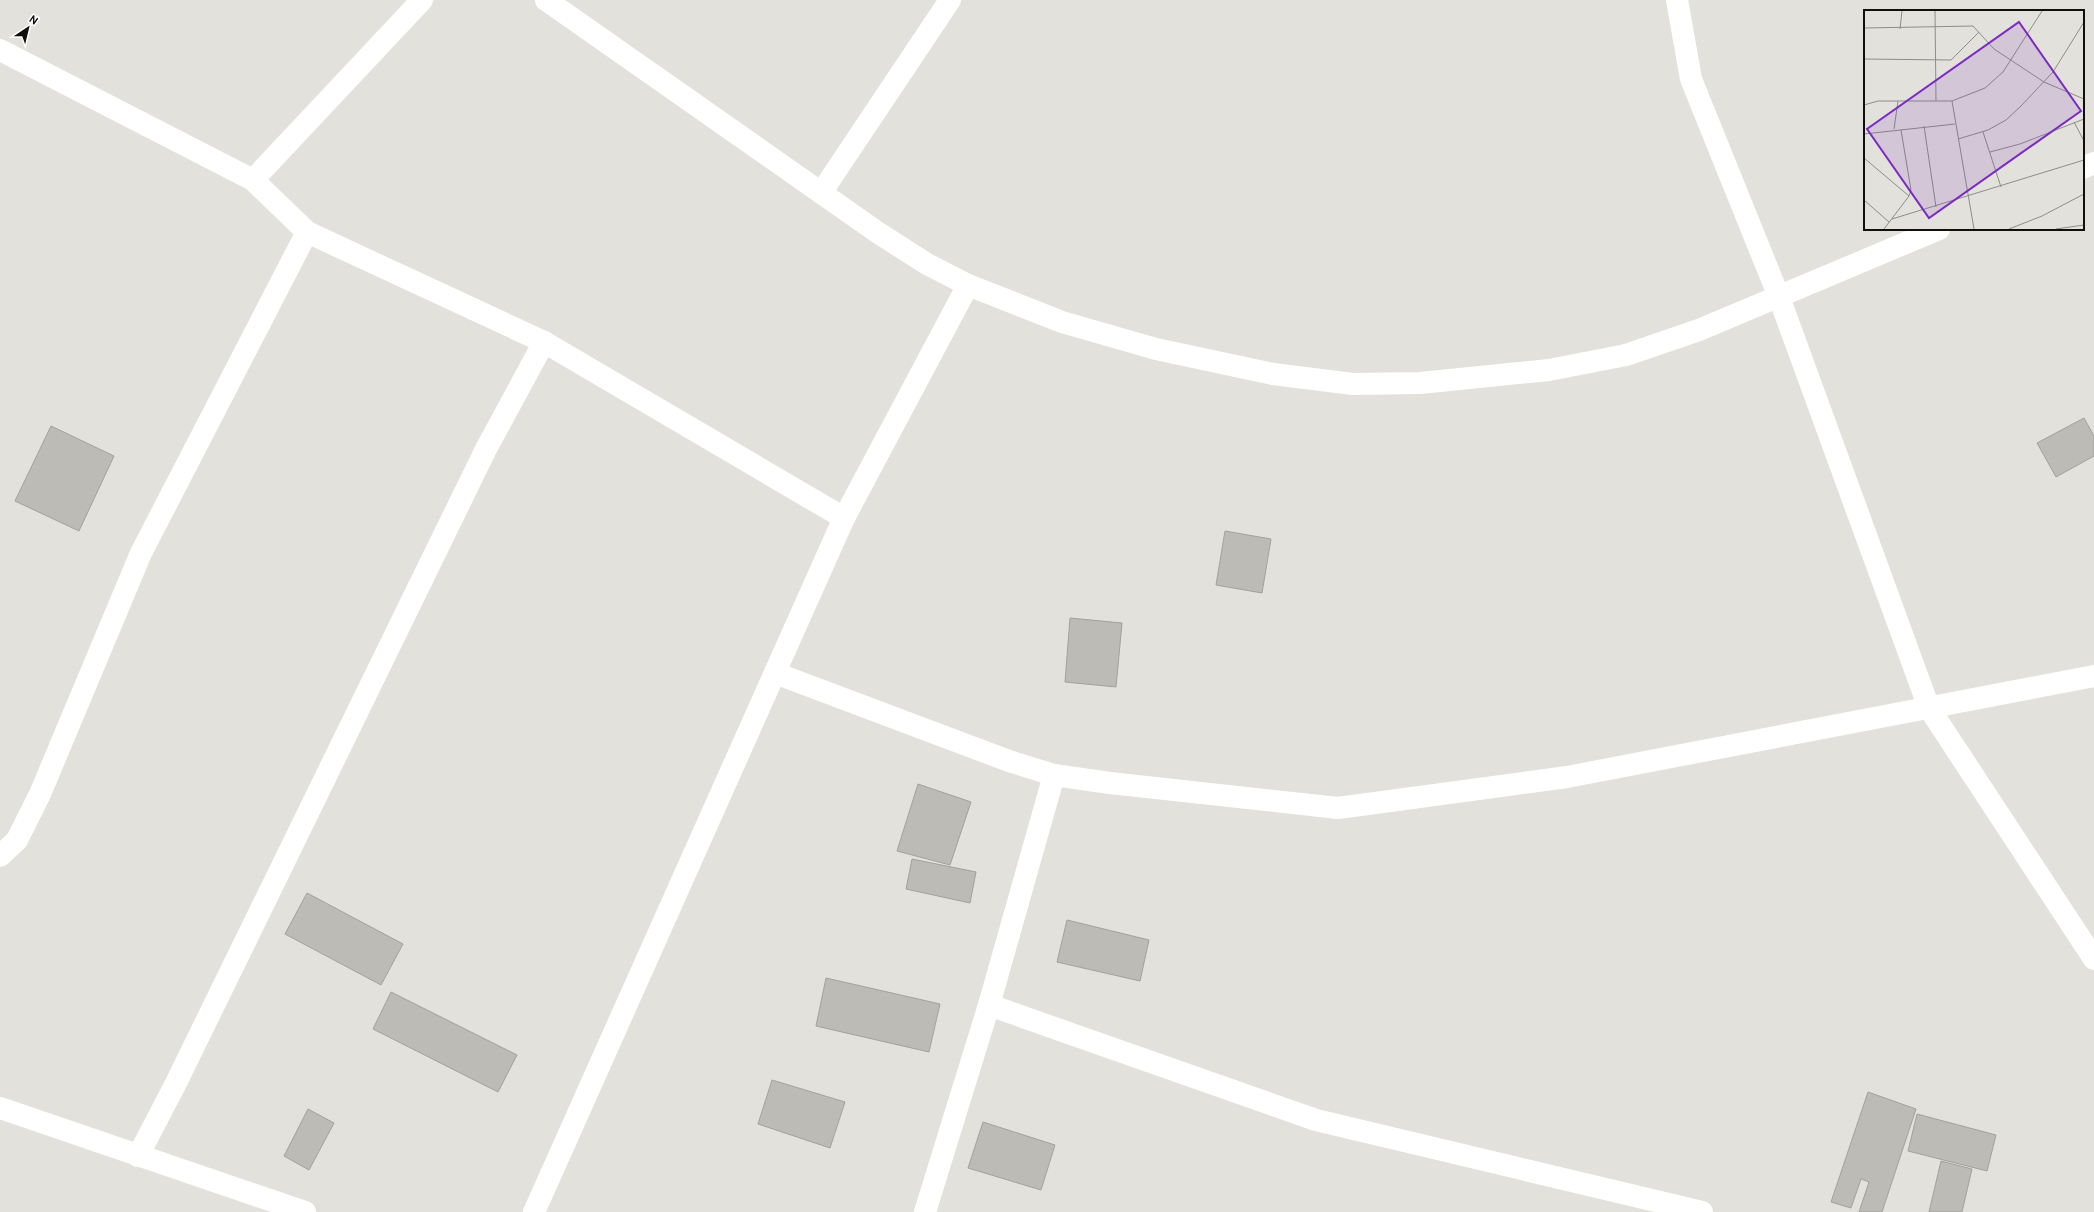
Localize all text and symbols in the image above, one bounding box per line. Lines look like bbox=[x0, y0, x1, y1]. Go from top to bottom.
north arrow bbox=[8, 8, 48, 48]
inset map bbox=[1864, 10, 2084, 230]
text: N bbox=[26, 13, 40, 29]

